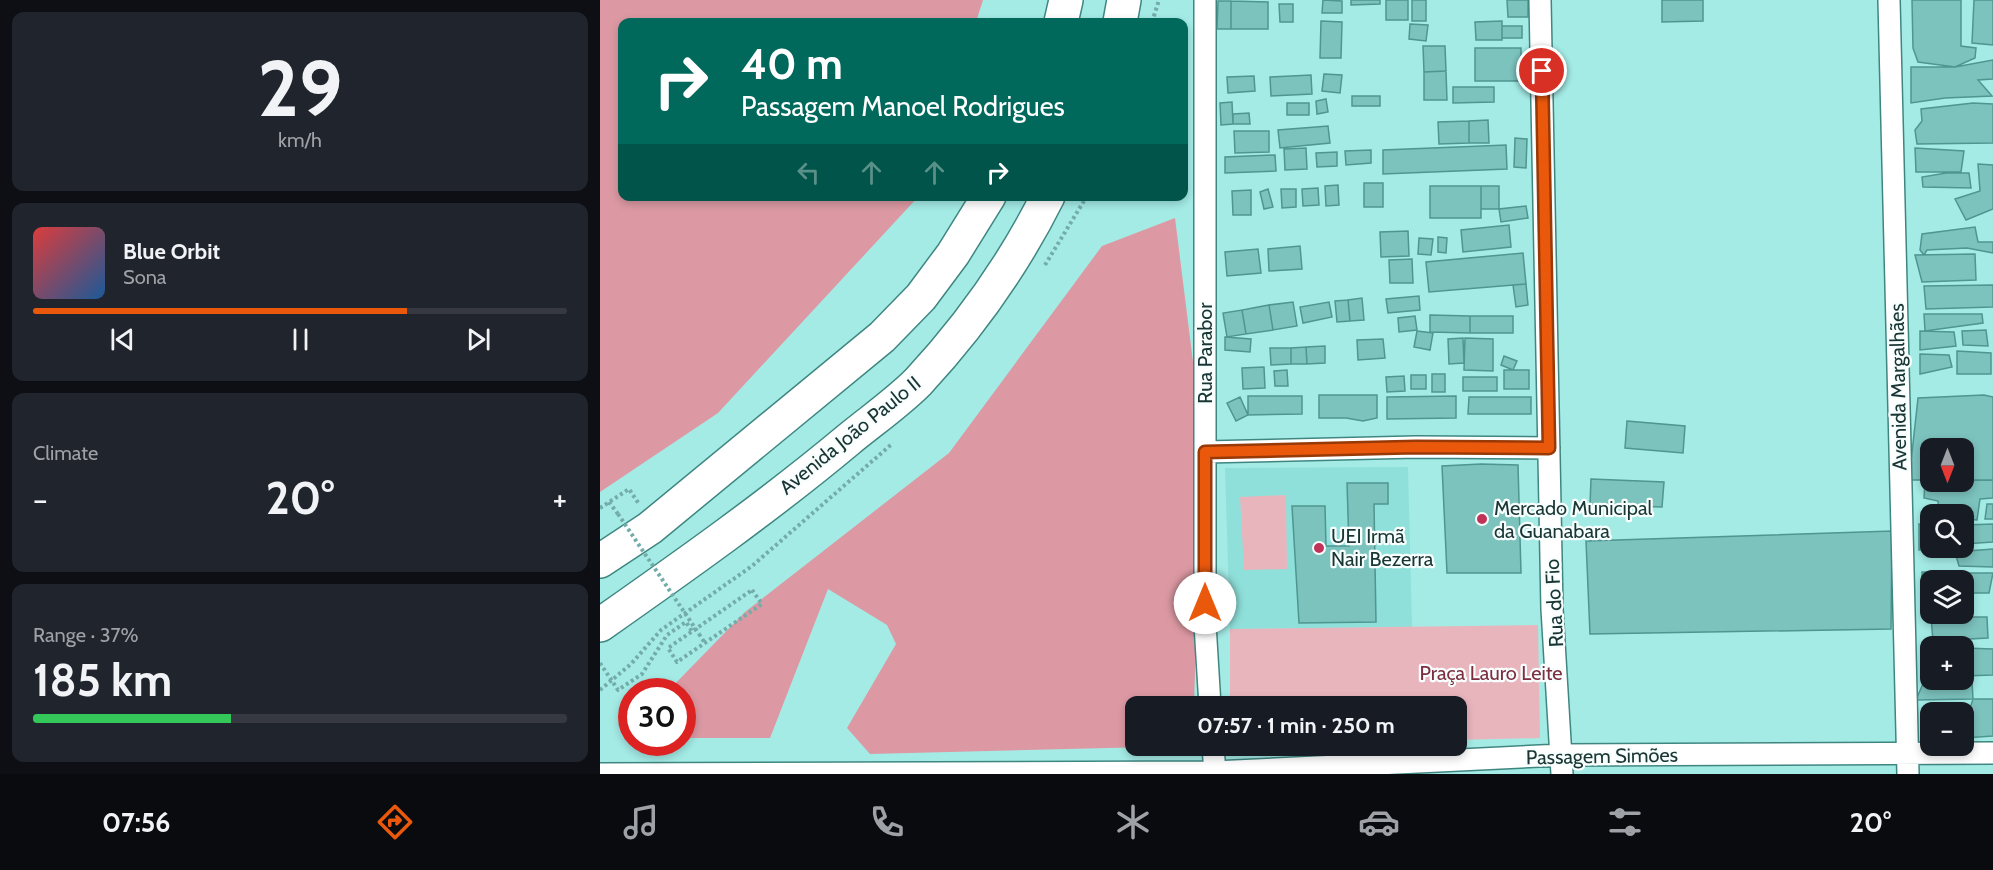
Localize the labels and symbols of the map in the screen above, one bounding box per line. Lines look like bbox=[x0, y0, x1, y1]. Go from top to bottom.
pin bbox=[1516, 45, 1567, 96]
street label: Rua Parabor bbox=[1193, 302, 1217, 404]
street label: Avenida Margalhães bbox=[1885, 303, 1911, 471]
street label: Avenida João Paulo II bbox=[775, 371, 925, 499]
north arrow bbox=[1920, 438, 1974, 492]
place label: Mercado Municipal da Guanabara bbox=[1494, 496, 1653, 543]
marker: Mercado Municipal da Guanabara bbox=[1475, 512, 1489, 526]
place label: UEI Irmã Nair Bezerra bbox=[1331, 524, 1434, 571]
marker: UEI Irmã Nair Bezerra bbox=[1312, 541, 1326, 555]
street label: Rua do Fio bbox=[1540, 558, 1568, 648]
position arrow bbox=[1173, 571, 1237, 635]
park label: Praça Lauro Leite bbox=[1419, 661, 1563, 685]
speed limit sign: 30 bbox=[618, 678, 696, 756]
street label: Passagem Simões bbox=[1526, 743, 1678, 769]

